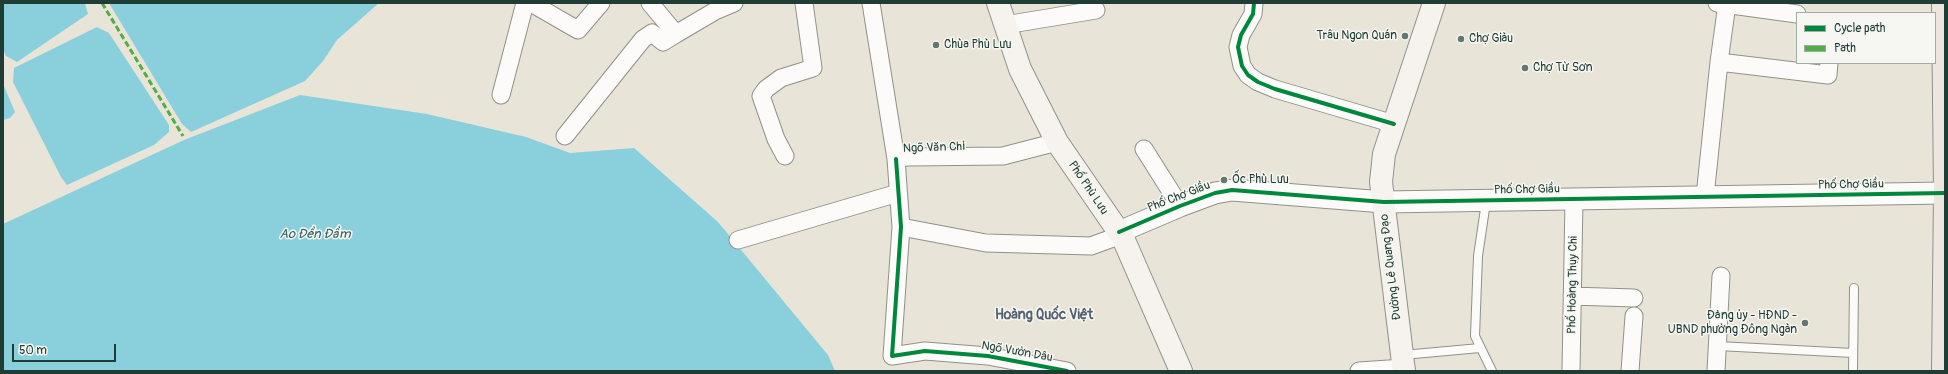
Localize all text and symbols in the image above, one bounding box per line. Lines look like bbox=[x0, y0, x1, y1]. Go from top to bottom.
legend bbox=[1796, 12, 1936, 64]
text: Cycle path bbox=[1834, 21, 1885, 36]
place label: Trâu Ngon Quán bbox=[1317, 29, 1397, 43]
marker: Trâu Ngon Quán bbox=[1400, 31, 1410, 41]
place label: Chợ Giàu bbox=[1469, 32, 1513, 46]
marker: Chợ Giàu bbox=[1456, 34, 1466, 44]
place label: Chùa Phù Lưu bbox=[944, 38, 1012, 52]
marker: Chùa Phù Lưu bbox=[931, 40, 941, 50]
text: Path bbox=[1834, 41, 1856, 56]
place label: Chợ Từ Sơn bbox=[1533, 61, 1592, 75]
marker: Chợ Từ Sơn bbox=[1520, 63, 1530, 73]
street label: Ngõ Văn Chỉ bbox=[903, 140, 965, 156]
street label: Phố Phù Lưu bbox=[1065, 158, 1111, 218]
place label: Ốc Phù Lưu bbox=[1232, 173, 1289, 187]
marker: Ốc Phù Lưu bbox=[1219, 175, 1229, 185]
street label: Phố Chợ Giầu bbox=[1818, 177, 1884, 193]
street label: Phố Chợ Giầu bbox=[1146, 178, 1212, 216]
street label: Phố Chợ Giầu bbox=[1494, 182, 1560, 198]
street label: Đường Lê Quang Đạo bbox=[1377, 213, 1405, 321]
water label: Ao Đền Đầm bbox=[279, 227, 351, 243]
street label: Phố Hoàng Thụy Chi bbox=[1565, 236, 1581, 334]
district label: Hoàng Quốc Việt bbox=[995, 307, 1093, 323]
place label: Đảng ủy - HĐND - UBND phường Đông Ngàn bbox=[1668, 309, 1797, 337]
marker: Đảng ủy - HĐND - UBND phường Đông Ngàn bbox=[1800, 318, 1810, 328]
scale bar bbox=[14, 336, 118, 362]
street label: Ngõ Vườn Dâu bbox=[980, 339, 1054, 365]
text: 50 m bbox=[19, 343, 47, 358]

